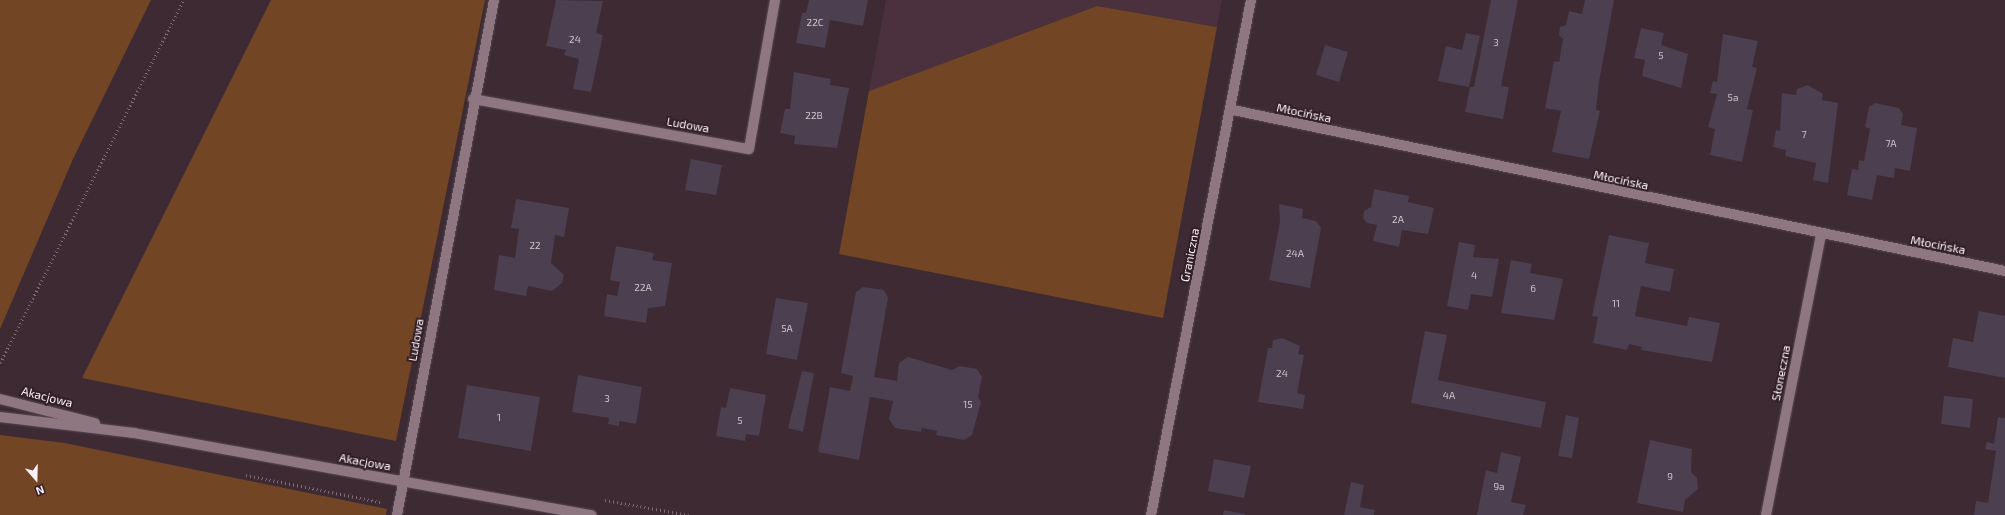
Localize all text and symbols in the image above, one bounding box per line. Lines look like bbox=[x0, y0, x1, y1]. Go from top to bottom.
house number: 22C bbox=[807, 17, 823, 29]
house number: 24 bbox=[569, 34, 581, 46]
house number: 3 bbox=[1493, 37, 1499, 49]
house number: 5 bbox=[1658, 50, 1664, 62]
house number: 5a bbox=[1728, 92, 1738, 104]
street label: Młocińska bbox=[1275, 100, 1333, 126]
house number: 22B bbox=[805, 110, 823, 122]
street label: Ludowa bbox=[666, 114, 710, 136]
house number: 7 bbox=[1801, 129, 1807, 141]
house number: 7A bbox=[1886, 138, 1896, 150]
street label: Młocińska bbox=[1592, 167, 1650, 193]
house number: 2A bbox=[1392, 214, 1404, 226]
street label: Graniczna bbox=[1178, 227, 1202, 283]
street label: Młocińska bbox=[1909, 233, 1967, 257]
house number: 22 bbox=[529, 240, 541, 252]
house number: 24A bbox=[1286, 248, 1304, 260]
house number: 4 bbox=[1471, 270, 1477, 282]
house number: 22A bbox=[634, 282, 652, 294]
house number: 6 bbox=[1530, 283, 1536, 295]
house number: 11 bbox=[1612, 298, 1620, 310]
street label: Ludowa bbox=[405, 318, 427, 362]
house number: 5A bbox=[781, 323, 793, 335]
street label: Słoneczna bbox=[1769, 344, 1793, 402]
house number: 24 bbox=[1276, 368, 1288, 380]
street label: Akacjowa bbox=[20, 384, 74, 410]
house number: 4A bbox=[1443, 390, 1455, 402]
house number: 3 bbox=[604, 393, 610, 405]
house number: 15 bbox=[963, 399, 973, 411]
house number: 1 bbox=[497, 412, 501, 424]
house number: 5 bbox=[737, 415, 743, 427]
street label: Akacjowa bbox=[338, 450, 392, 474]
north arrow bbox=[16, 459, 56, 499]
house number: 9 bbox=[1667, 471, 1673, 483]
house number: 9a bbox=[1493, 481, 1505, 493]
text: N bbox=[34, 483, 46, 498]

